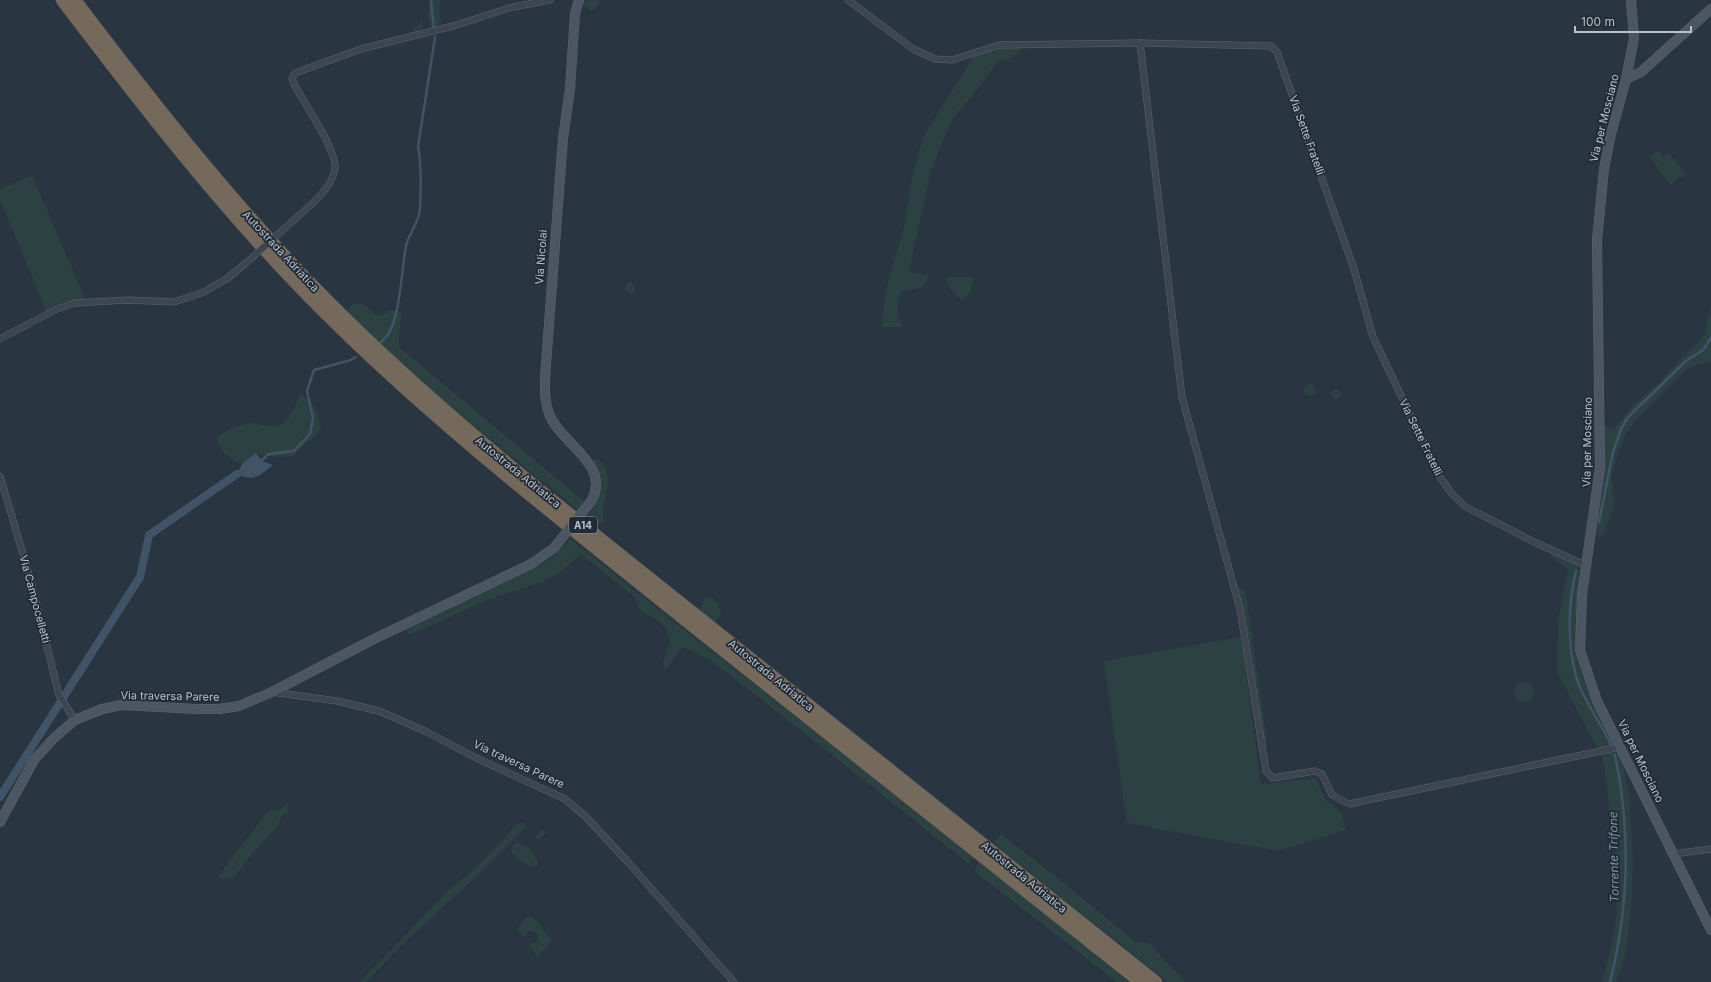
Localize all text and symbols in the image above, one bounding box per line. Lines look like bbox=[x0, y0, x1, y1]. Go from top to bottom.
scale bar bbox=[1575, 8, 1691, 34]
text: 100 m bbox=[1581, 14, 1615, 29]
street label: Via per Mosciano bbox=[1586, 72, 1622, 164]
street label: Via Sette Fratelli bbox=[1286, 93, 1328, 177]
street label: Autostrada Adriatica bbox=[240, 207, 322, 295]
street label: Via Nicolai bbox=[532, 229, 550, 285]
street label: Via Sette Fratelli bbox=[1396, 396, 1446, 478]
street label: Via per Mosciano bbox=[1579, 396, 1595, 487]
street label: Autostrada Adriatica bbox=[472, 433, 564, 511]
road number: A14 bbox=[569, 517, 597, 533]
street label: Via Campocelletti bbox=[16, 553, 54, 645]
street label: Autostrada Adriatica bbox=[725, 636, 817, 714]
street label: Via traversa Parere bbox=[120, 688, 220, 704]
street label: Via per Mosciano bbox=[1615, 717, 1667, 805]
street label: Via traversa Parere bbox=[471, 737, 567, 791]
water label: Torrente Trifone bbox=[1605, 811, 1622, 903]
street label: Autostrada Adriatica bbox=[978, 838, 1070, 916]

